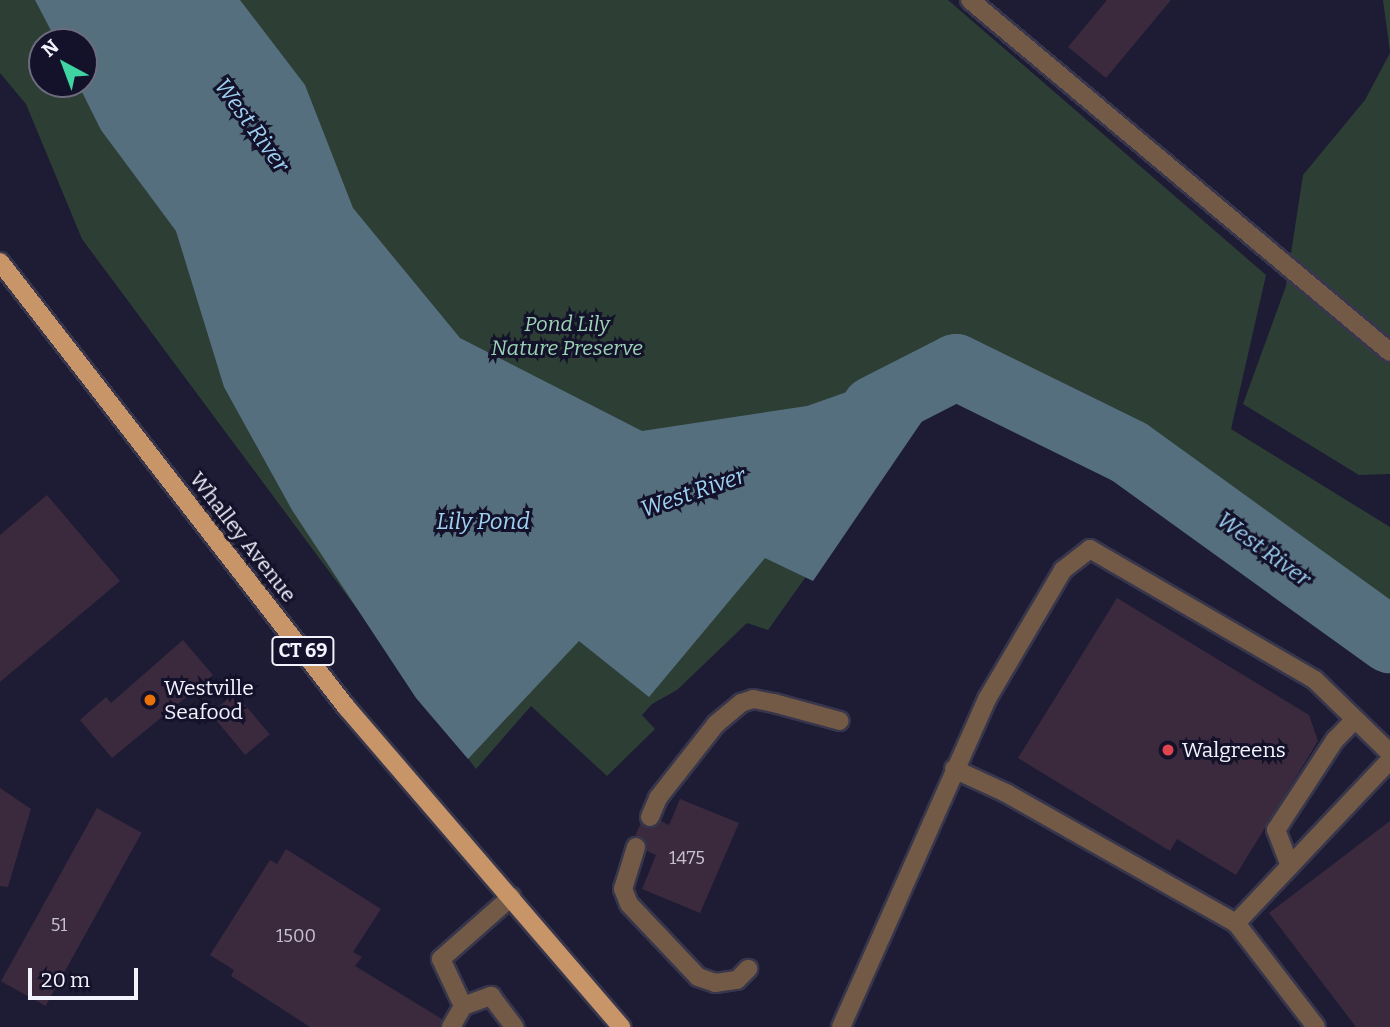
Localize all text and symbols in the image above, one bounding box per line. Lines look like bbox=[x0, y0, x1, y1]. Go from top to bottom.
north arrow bbox=[28, 28, 98, 98]
text: N bbox=[37, 35, 63, 62]
water label: West River bbox=[209, 73, 295, 177]
park label: Pond Lily Nature Preserve bbox=[491, 311, 643, 361]
water label: West River bbox=[637, 461, 749, 523]
street label: Whalley Avenue bbox=[184, 467, 302, 607]
water label: West River bbox=[1212, 506, 1316, 592]
water label: Lily Pond bbox=[436, 507, 530, 535]
road number: CT 69 bbox=[270, 636, 336, 666]
place label: Westville Seafood bbox=[164, 675, 254, 725]
marker: Westville Seafood bbox=[142, 692, 158, 708]
place label: Walgreens bbox=[1182, 737, 1286, 763]
marker: Walgreens bbox=[1160, 742, 1176, 758]
house number: 1475 bbox=[669, 847, 705, 869]
house number: 51 bbox=[51, 914, 67, 936]
house number: 1500 bbox=[276, 925, 316, 947]
scale bar bbox=[32, 954, 142, 998]
text: 20 m bbox=[41, 967, 90, 993]

